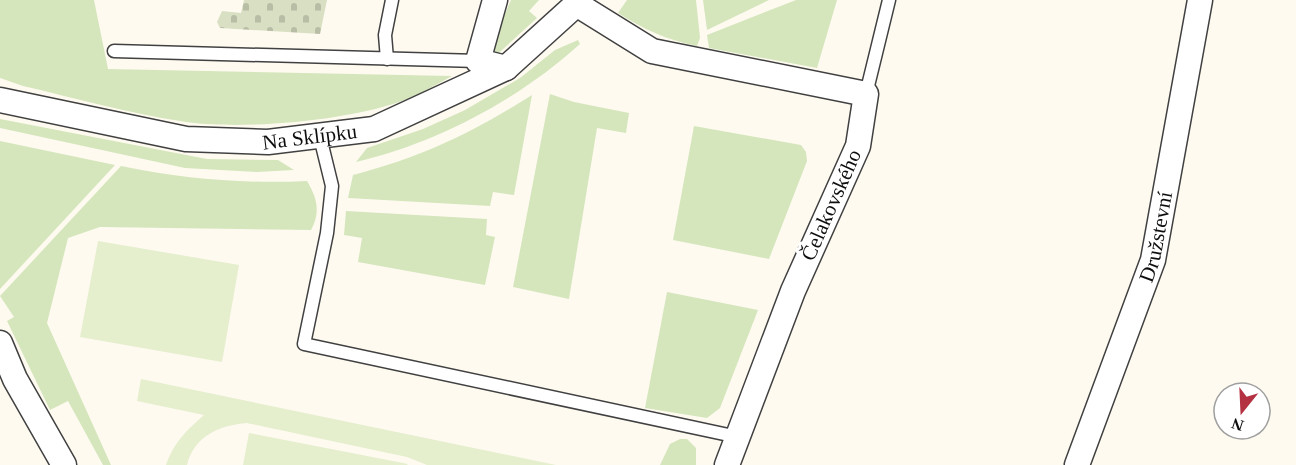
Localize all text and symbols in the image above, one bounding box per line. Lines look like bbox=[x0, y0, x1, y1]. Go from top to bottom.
street label: Na Sklípku bbox=[261, 119, 359, 155]
street label: Čelakovského bbox=[796, 146, 866, 264]
street label: Družstevní bbox=[1134, 189, 1177, 285]
north arrow bbox=[1212, 381, 1272, 441]
text: N bbox=[1229, 415, 1246, 435]

